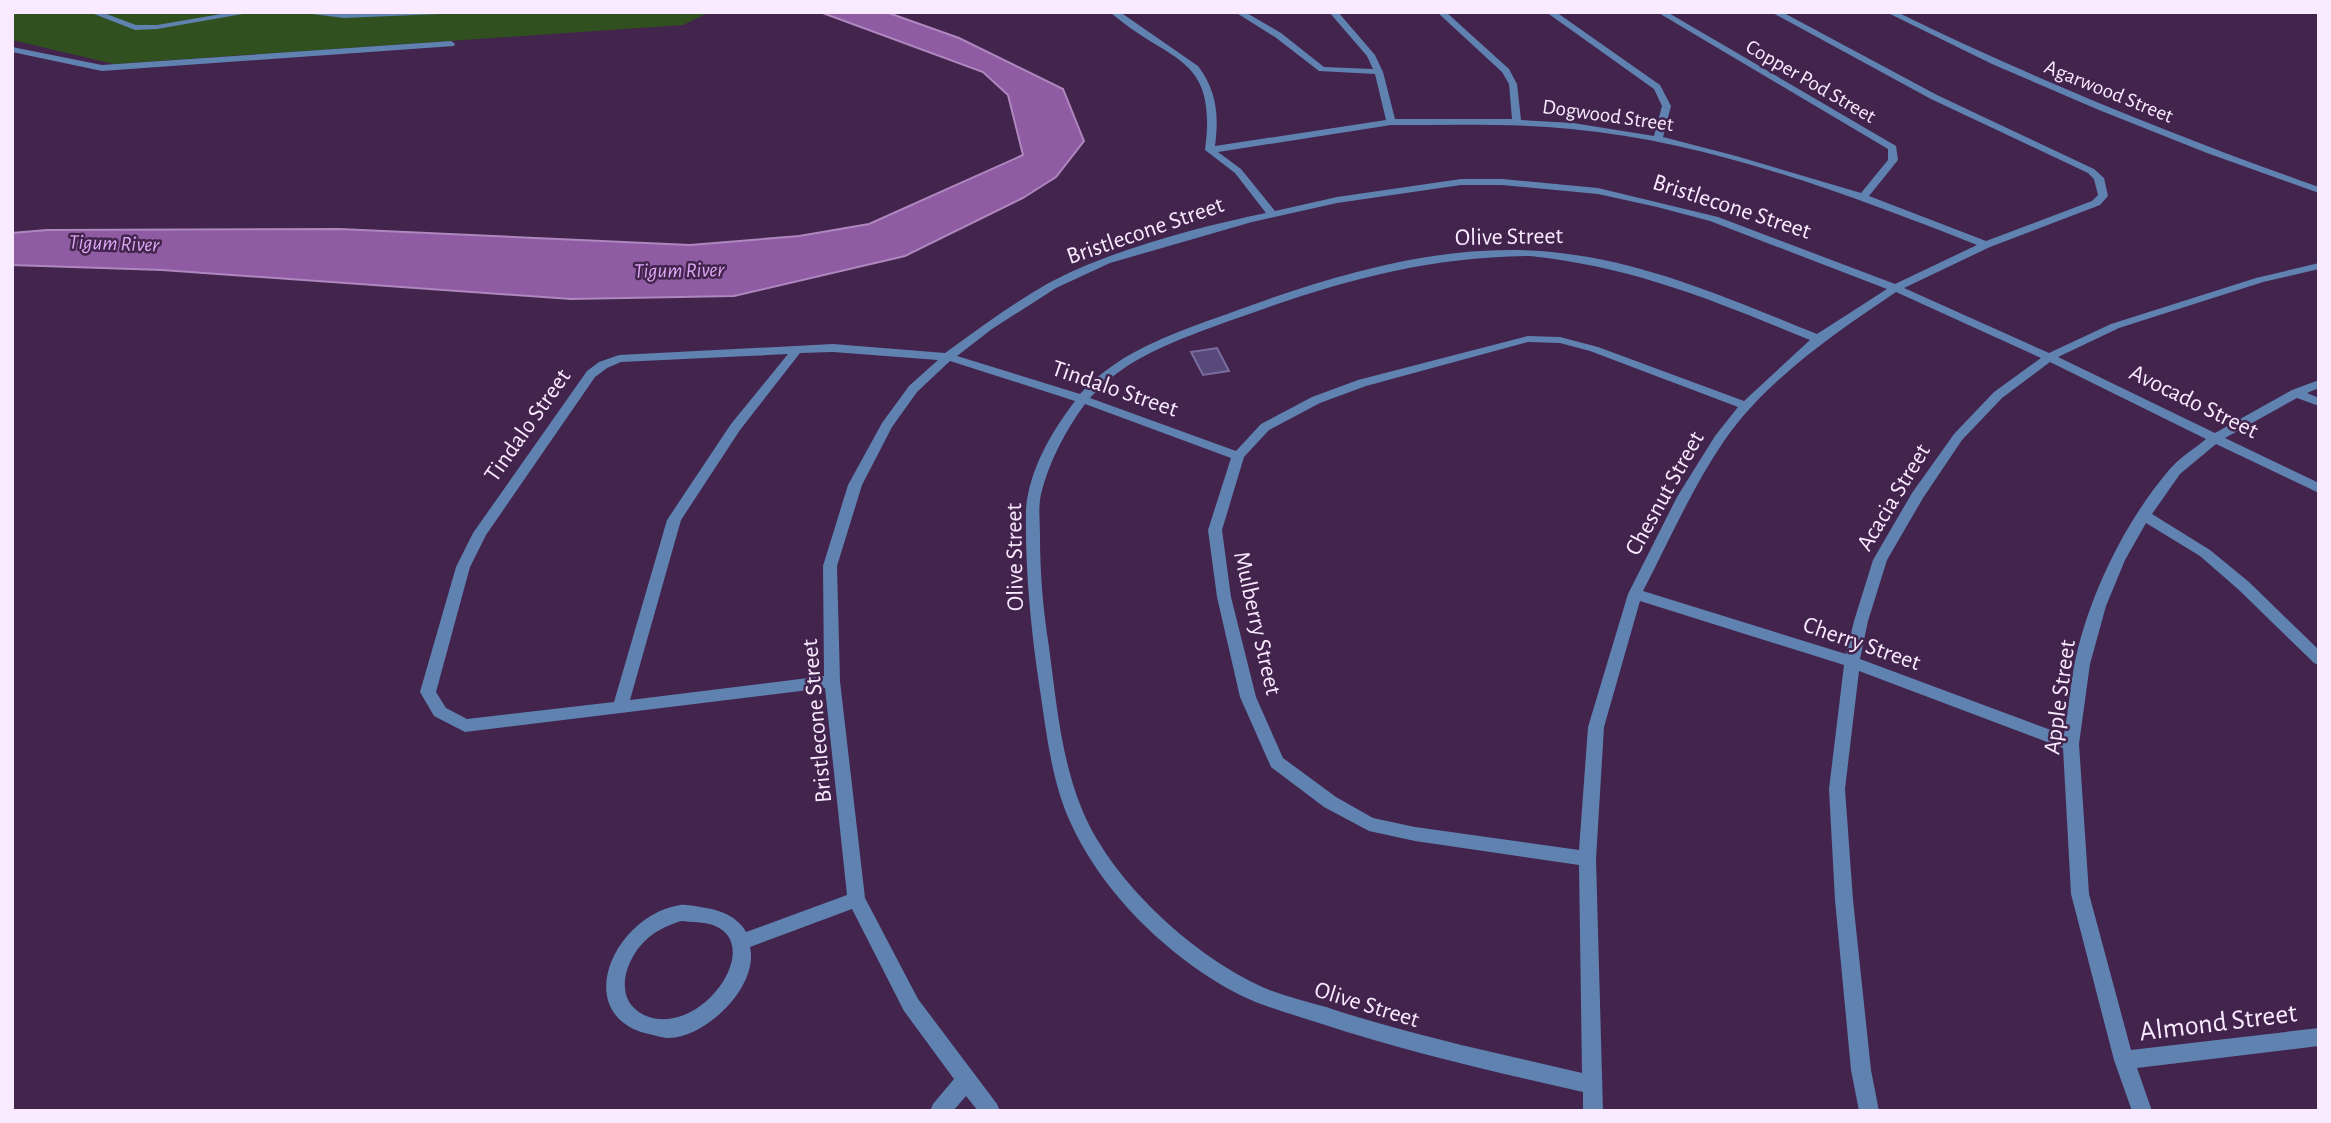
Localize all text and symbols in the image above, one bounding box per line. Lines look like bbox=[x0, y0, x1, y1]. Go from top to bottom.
street label: Copper Pod Street bbox=[1742, 36, 1880, 127]
street label: Agarwood Street bbox=[2041, 56, 2176, 127]
street label: Dogwood Street bbox=[1541, 96, 1675, 135]
street label: Bristlecone Street bbox=[1650, 170, 1814, 244]
street label: Bristlecone Street bbox=[1064, 193, 1227, 269]
street label: Olive Street bbox=[1455, 224, 1564, 250]
water label: Tigum River bbox=[68, 231, 161, 256]
water label: Tigum River bbox=[634, 259, 726, 282]
street label: Tindalo Street bbox=[1049, 356, 1181, 422]
street label: Avocado Street bbox=[2125, 360, 2262, 443]
street label: Tindalo Street bbox=[480, 364, 576, 486]
street label: Chesnut Street bbox=[1621, 427, 1709, 559]
street label: Acacia Street bbox=[1853, 440, 1935, 555]
street label: Olive Street bbox=[1002, 502, 1028, 611]
street label: Mulberry Street bbox=[1229, 549, 1285, 698]
street label: Cherry Street bbox=[1800, 613, 1924, 675]
street label: Bristlecone Street bbox=[798, 638, 836, 804]
street label: Apple Street bbox=[2040, 638, 2080, 756]
street label: Olive Street bbox=[1311, 978, 1422, 1032]
street label: Almond Street bbox=[2138, 999, 2299, 1047]

